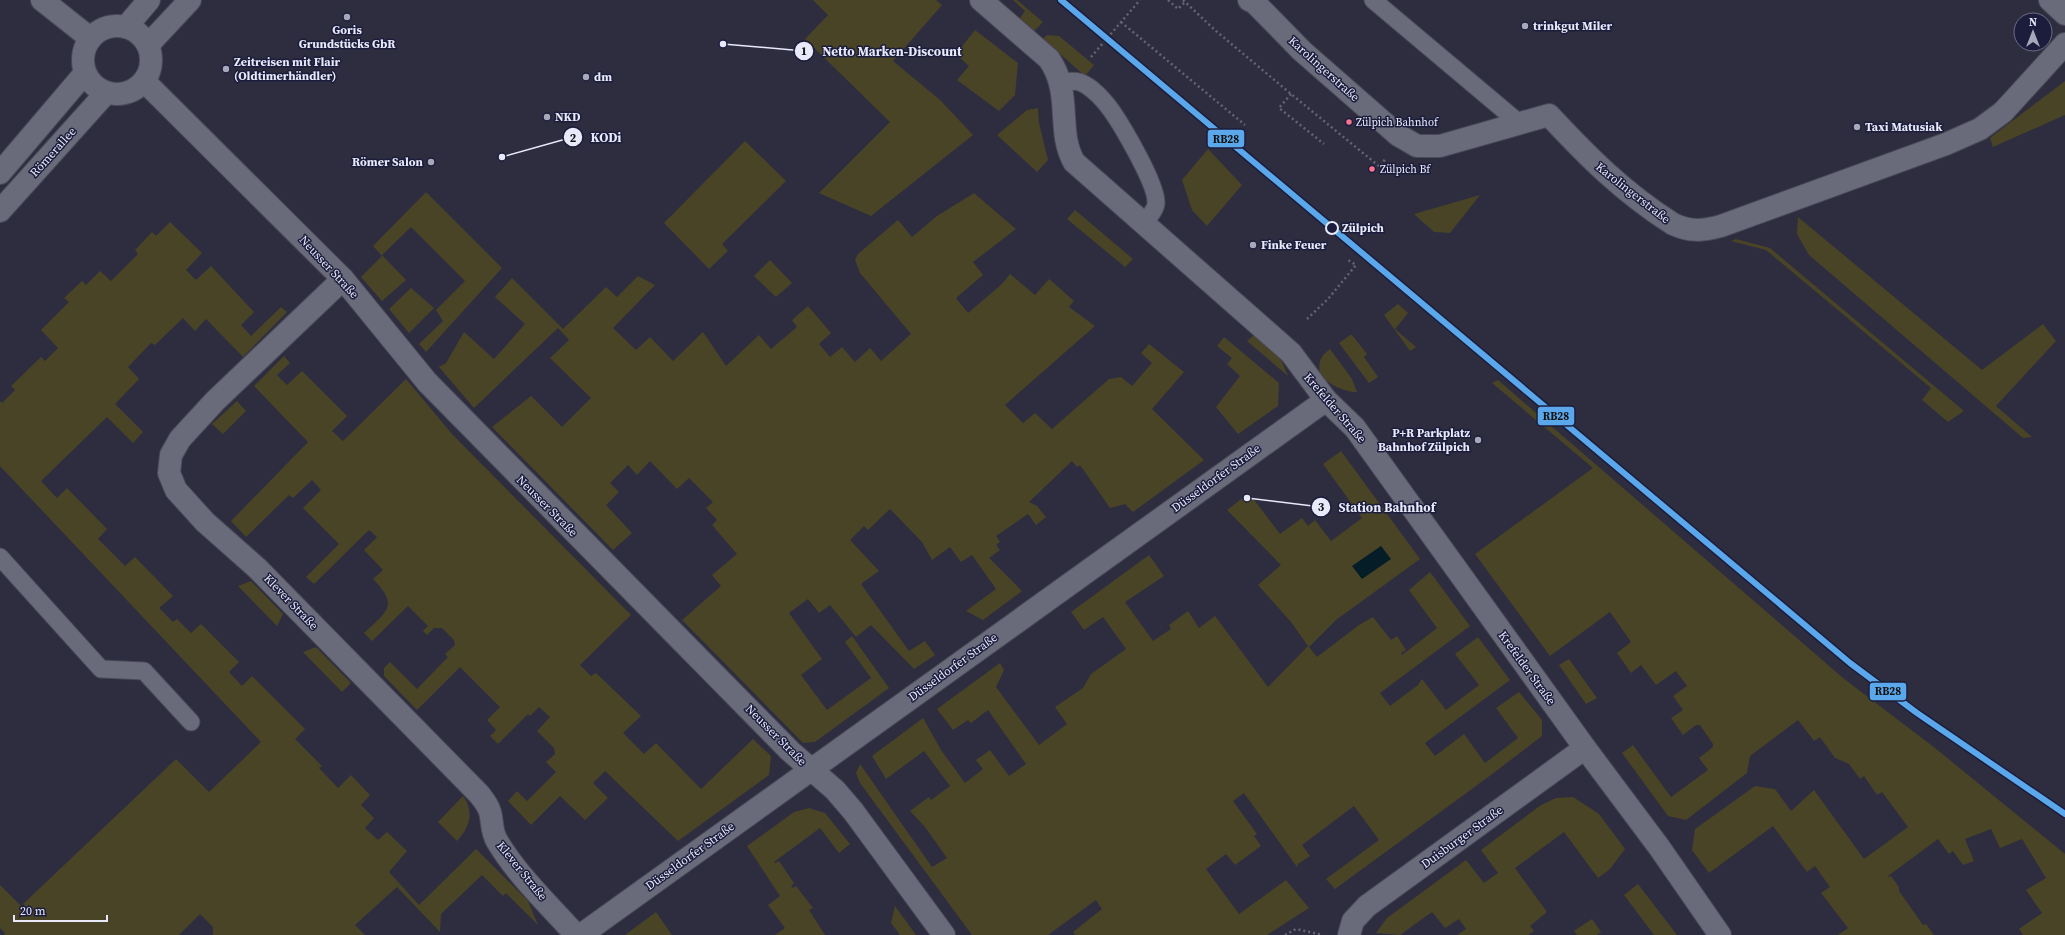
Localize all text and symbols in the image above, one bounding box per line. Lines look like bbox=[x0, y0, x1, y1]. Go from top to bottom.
marker: Goris Grundstücks GbR bbox=[342, 12, 352, 22]
north arrow bbox=[2013, 12, 2053, 52]
text: N bbox=[2029, 15, 2037, 30]
place label: trinkgut Miler bbox=[1533, 18, 1613, 34]
marker: trinkgut Miler bbox=[1520, 21, 1530, 31]
place label: Goris Grundstücks GbR bbox=[299, 22, 396, 52]
street label: Karolingerstraße bbox=[1285, 33, 1363, 105]
callout: Netto Marken-Discount bbox=[794, 39, 969, 64]
text: 1 bbox=[801, 43, 807, 59]
text: Netto Marken-Discount bbox=[822, 43, 962, 60]
place label: Zeitreisen mit Flair (Oldtimerhändler) bbox=[234, 54, 340, 84]
marker: Zeitreisen mit Flair (Oldtimerhändler) bbox=[221, 64, 231, 74]
place label: dm bbox=[594, 69, 612, 85]
marker: dm bbox=[581, 72, 591, 82]
place label: NKD bbox=[555, 109, 581, 125]
marker: NKD bbox=[542, 112, 552, 122]
place label: Zülpich Bahnhof bbox=[1356, 115, 1439, 130]
marker: Zülpich Bahnhof bbox=[1344, 117, 1354, 127]
place label: Taxi Matusiak bbox=[1865, 119, 1943, 135]
marker: Taxi Matusiak bbox=[1852, 122, 1862, 132]
street label: Römerallee bbox=[26, 124, 80, 180]
callout: KODi bbox=[563, 125, 630, 150]
text: KODi bbox=[591, 129, 621, 146]
line badge: RB28 bbox=[1207, 129, 1245, 148]
text: 2 bbox=[570, 130, 577, 146]
text: RB28 bbox=[1213, 132, 1239, 147]
place label: Römer Salon bbox=[352, 154, 424, 170]
marker: Römer Salon bbox=[426, 157, 436, 167]
street label: Karolingerstraße bbox=[1592, 159, 1674, 227]
place label: Zülpich Bf bbox=[1380, 162, 1431, 177]
marker: Zülpich Bf bbox=[1367, 164, 1377, 174]
place label: Zülpich bbox=[1342, 220, 1385, 236]
marker: Zülpich bbox=[1325, 221, 1339, 235]
street label: Neusser Straße bbox=[296, 232, 362, 302]
place label: Finke Feuer bbox=[1261, 237, 1327, 253]
marker: Finke Feuer bbox=[1248, 240, 1258, 250]
street label: Krefelder Straße bbox=[1300, 370, 1370, 446]
line badge: RB28 bbox=[1537, 406, 1575, 426]
text: RB28 bbox=[1543, 409, 1569, 424]
place label: P+R Parkplatz Bahnhof Zülpich bbox=[1378, 425, 1471, 455]
marker: P+R Parkplatz Bahnhof Zülpich bbox=[1473, 435, 1483, 445]
street label: Düsseldorfer Straße bbox=[1168, 440, 1264, 516]
street label: Neusser Straße bbox=[513, 472, 581, 540]
callout: Station Bahnhof bbox=[1311, 495, 1444, 520]
text: 3 bbox=[1318, 499, 1325, 515]
text: Station Bahnhof bbox=[1339, 499, 1437, 516]
street label: Klever Straße bbox=[260, 571, 322, 633]
street label: Krefelder Straße bbox=[1495, 628, 1559, 708]
street label: Düsseldorfer Straße bbox=[905, 629, 1001, 705]
line badge: RB28 bbox=[1869, 682, 1907, 701]
text: RB28 bbox=[1875, 684, 1901, 699]
street label: Neusser Straße bbox=[742, 701, 810, 769]
street label: Duisburger Straße bbox=[1418, 802, 1506, 872]
street label: Düsseldorfer Straße bbox=[642, 818, 738, 894]
street label: Klever Straße bbox=[493, 838, 551, 904]
scale bar bbox=[14, 897, 107, 923]
text: 20 m bbox=[20, 903, 46, 919]

